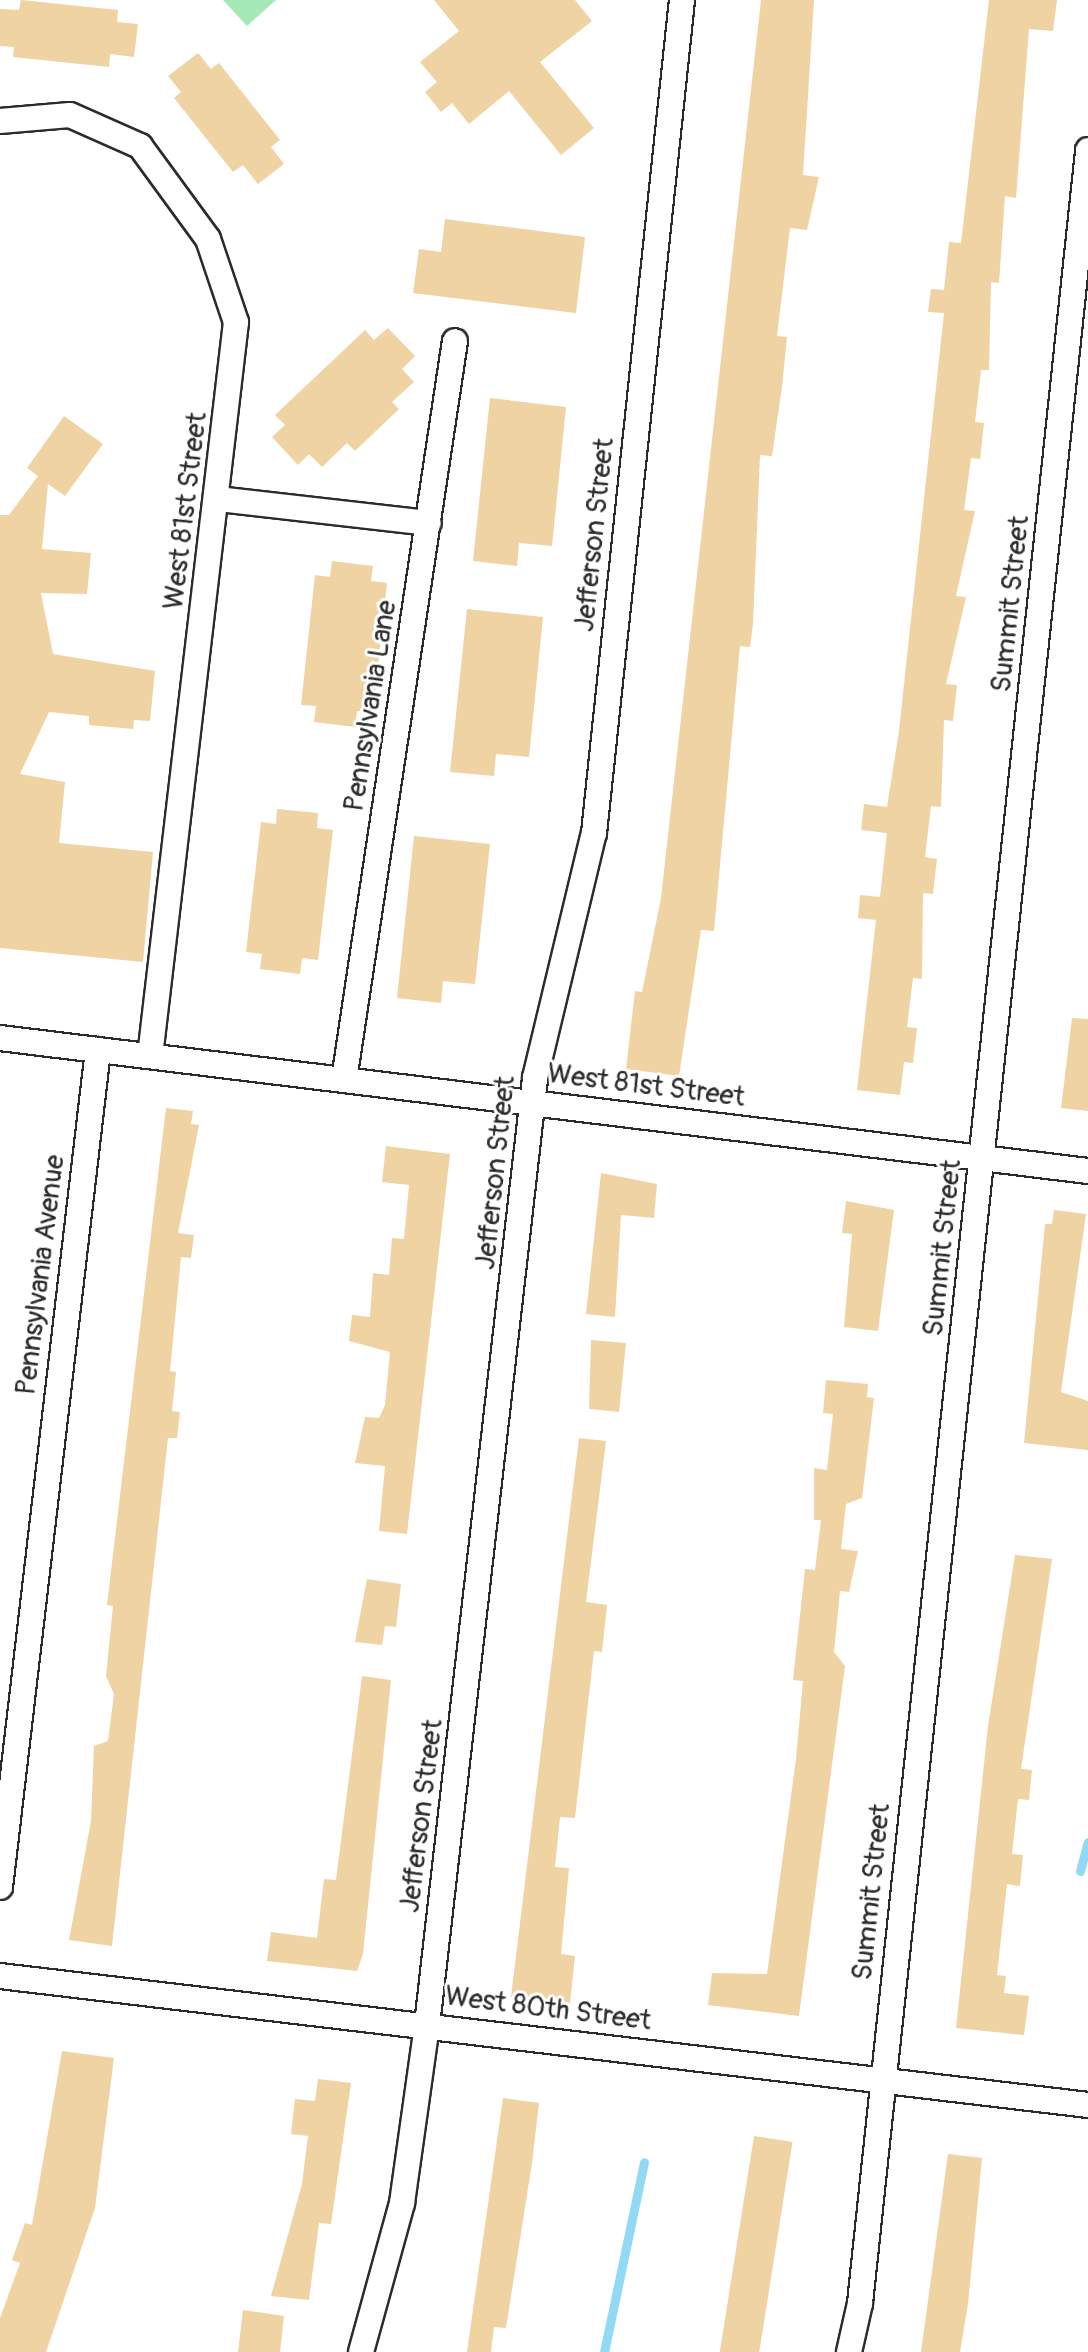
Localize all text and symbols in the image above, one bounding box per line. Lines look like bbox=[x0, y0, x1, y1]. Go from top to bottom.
street label: West 81st Street bbox=[157, 410, 215, 612]
street label: Jefferson Street bbox=[568, 437, 622, 633]
street label: Summit Street bbox=[985, 514, 1037, 694]
street label: Pennsylvania Lane bbox=[338, 598, 404, 814]
street label: West 81st Street bbox=[545, 1057, 747, 1115]
street label: Jefferson Street bbox=[469, 1075, 523, 1271]
street label: Pennsylvania Avenue bbox=[10, 1153, 72, 1397]
street label: Summit Street bbox=[917, 1158, 969, 1338]
street label: Jefferson Street bbox=[393, 1717, 451, 1915]
street label: Summit Street bbox=[846, 1802, 898, 1982]
street label: West 80th Street bbox=[443, 1980, 653, 2038]

